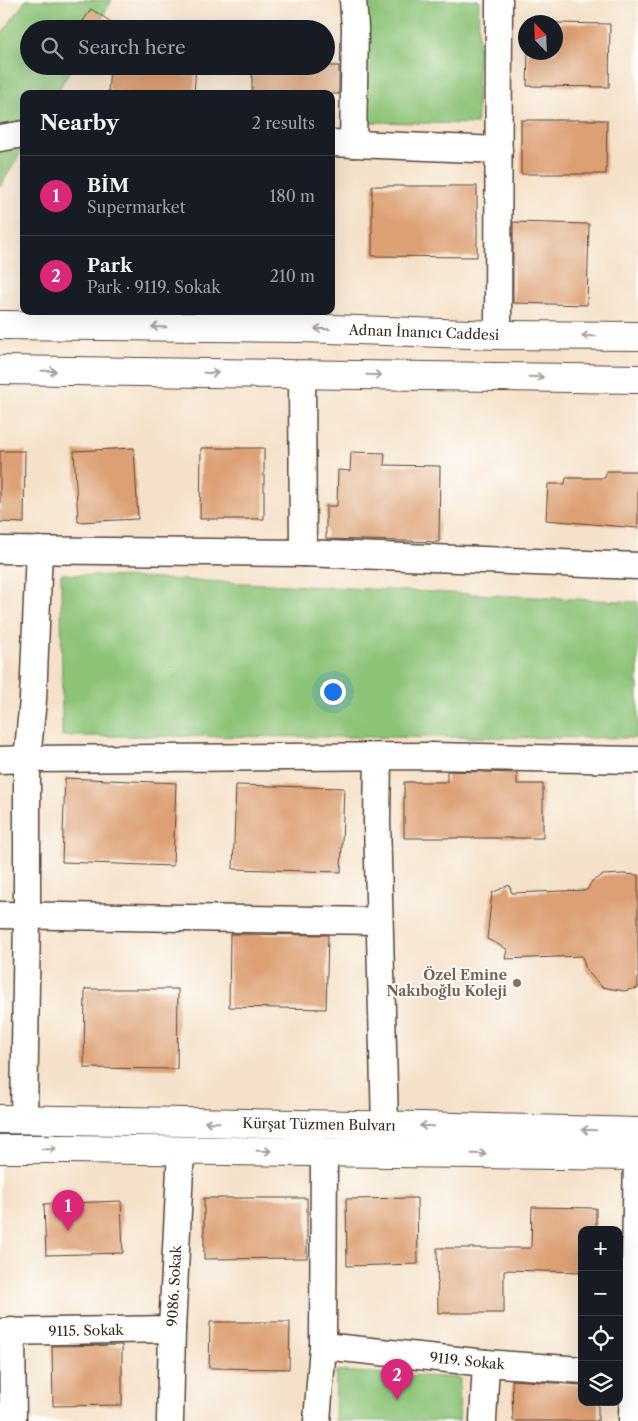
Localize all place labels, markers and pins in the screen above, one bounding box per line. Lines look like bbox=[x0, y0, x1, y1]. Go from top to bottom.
place label: Özel Emine Nakıboğlu Koleji bbox=[386, 966, 507, 1000]
marker: Özel Emine Nakıboğlu Koleji bbox=[511, 977, 523, 989]
pin: 1 bbox=[52, 1190, 84, 1231]
pin: 2 bbox=[381, 1359, 413, 1400]

